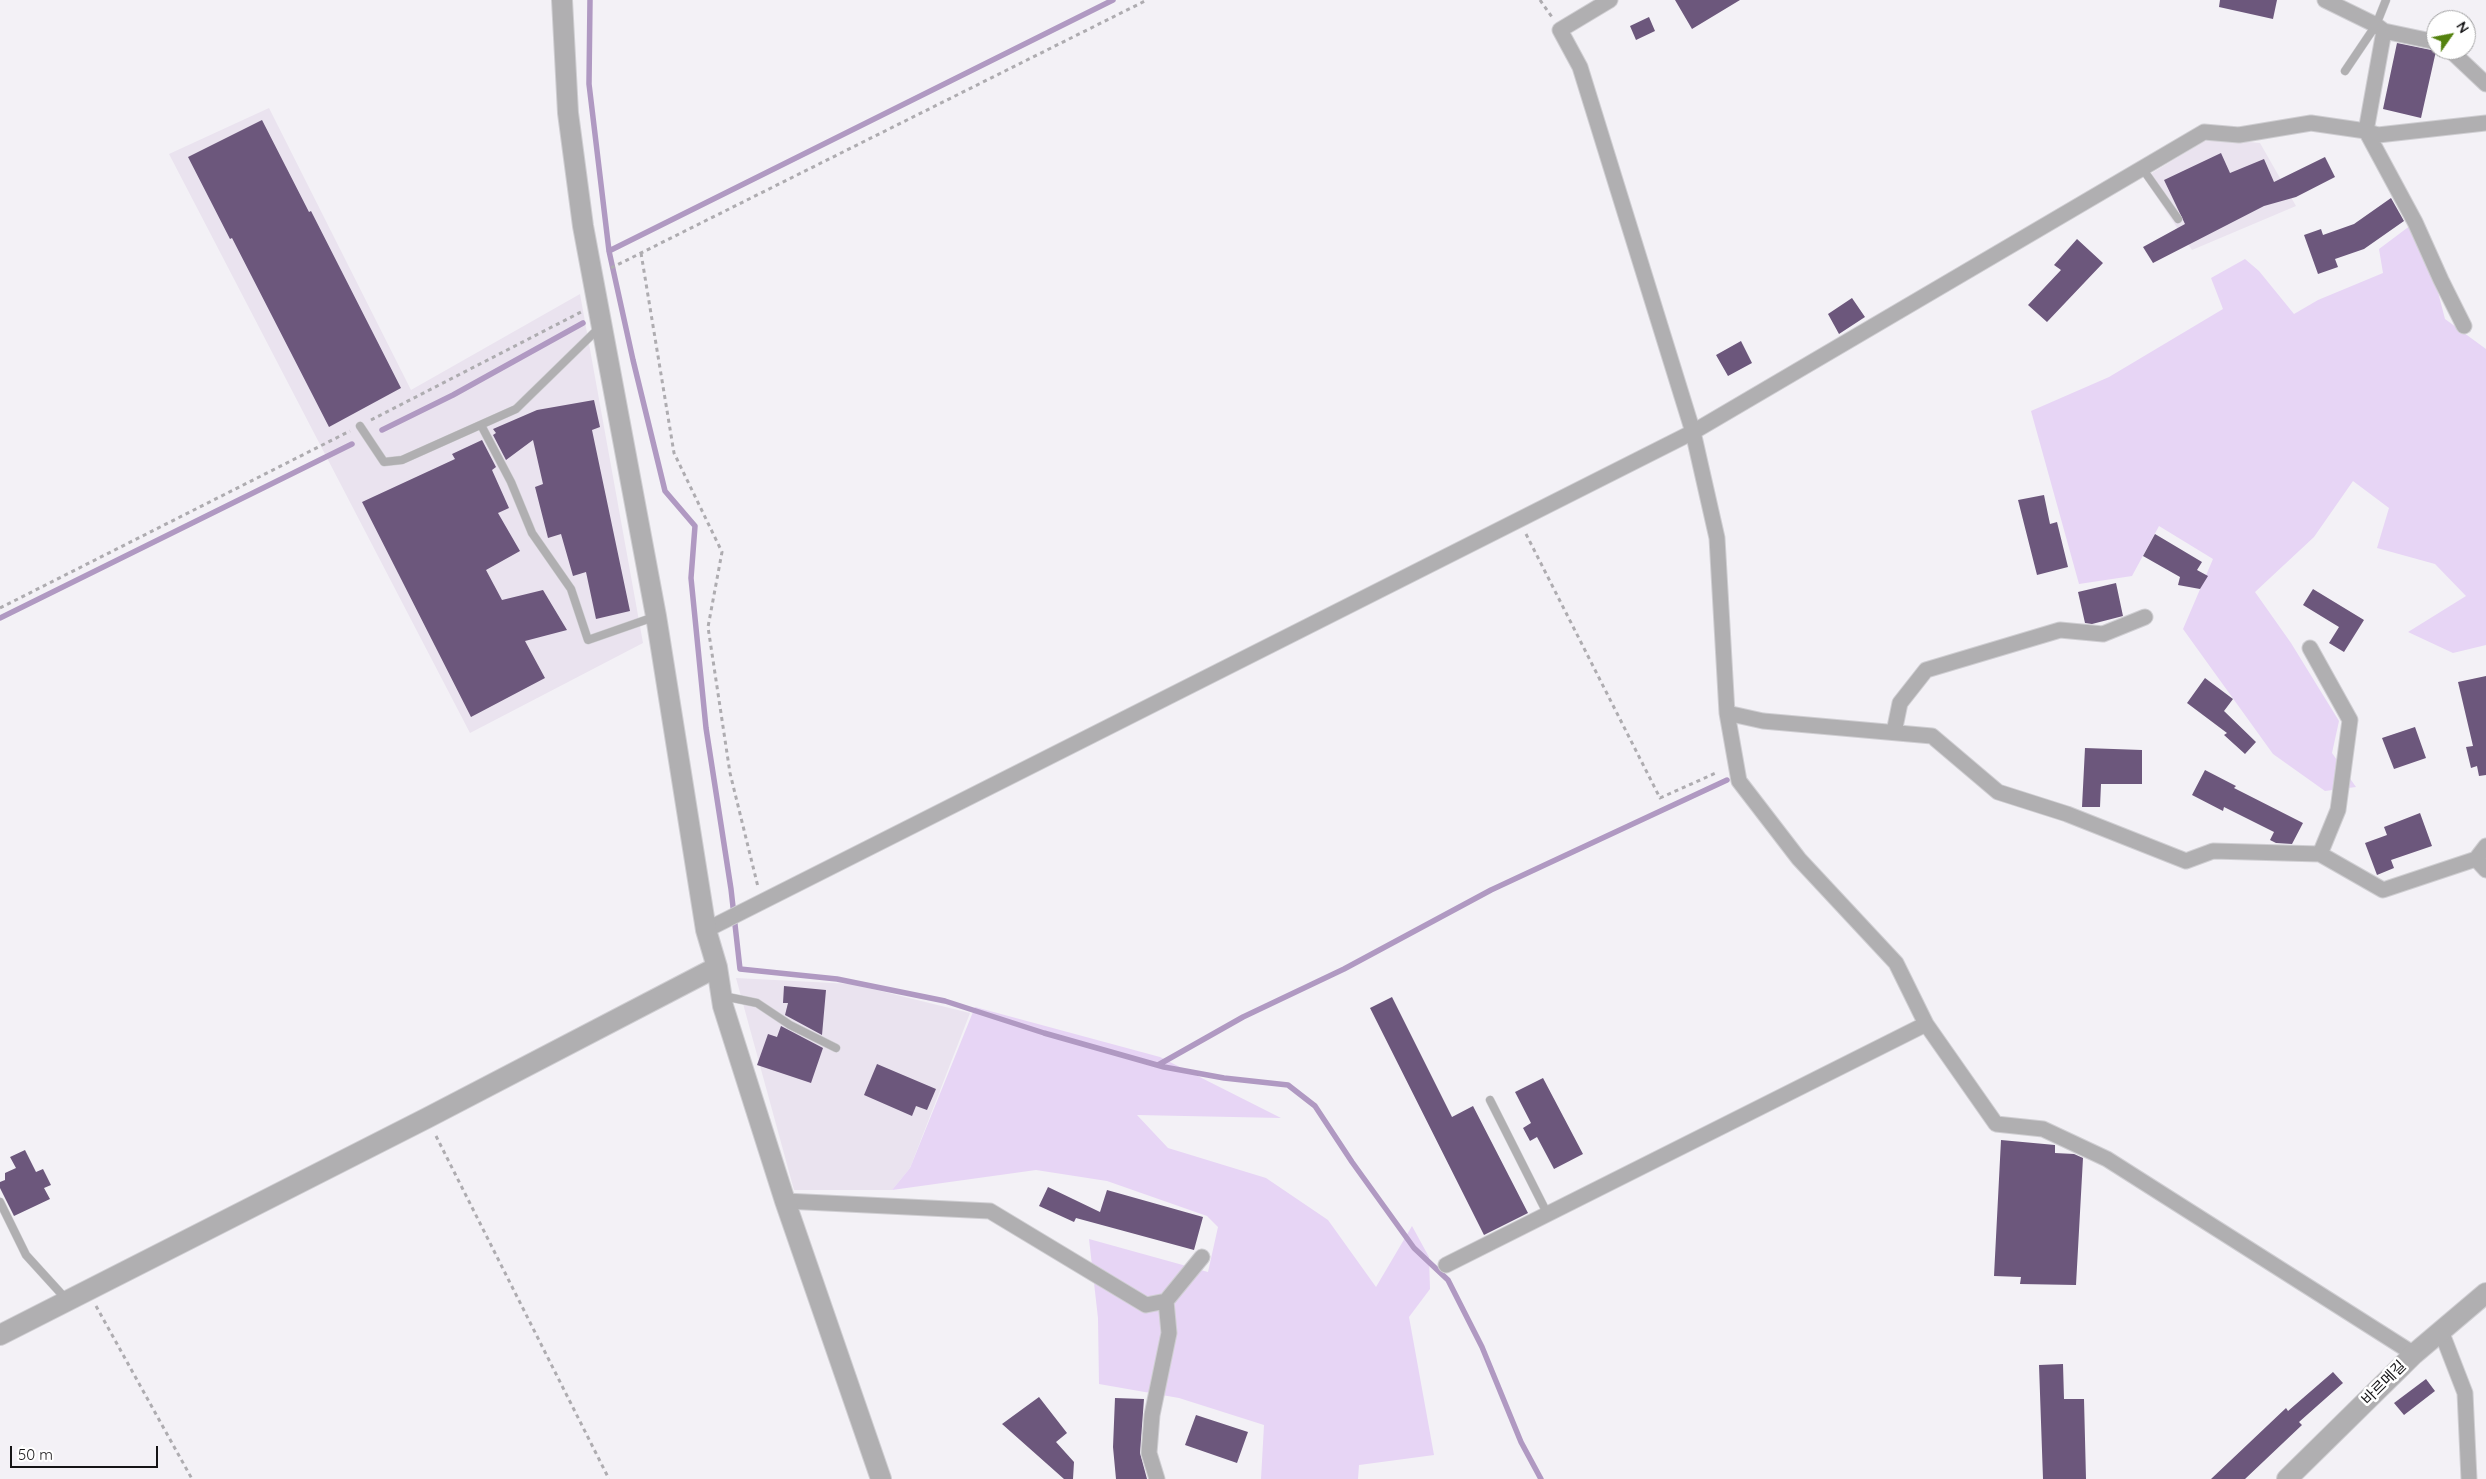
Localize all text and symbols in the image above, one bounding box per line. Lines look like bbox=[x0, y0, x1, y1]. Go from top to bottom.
north arrow bbox=[2426, 10, 2476, 60]
text: N bbox=[2452, 18, 2473, 37]
street label: 바르메길 bbox=[2358, 1357, 2410, 1409]
scale bar bbox=[12, 1436, 160, 1468]
text: 50 m bbox=[18, 1445, 53, 1464]

